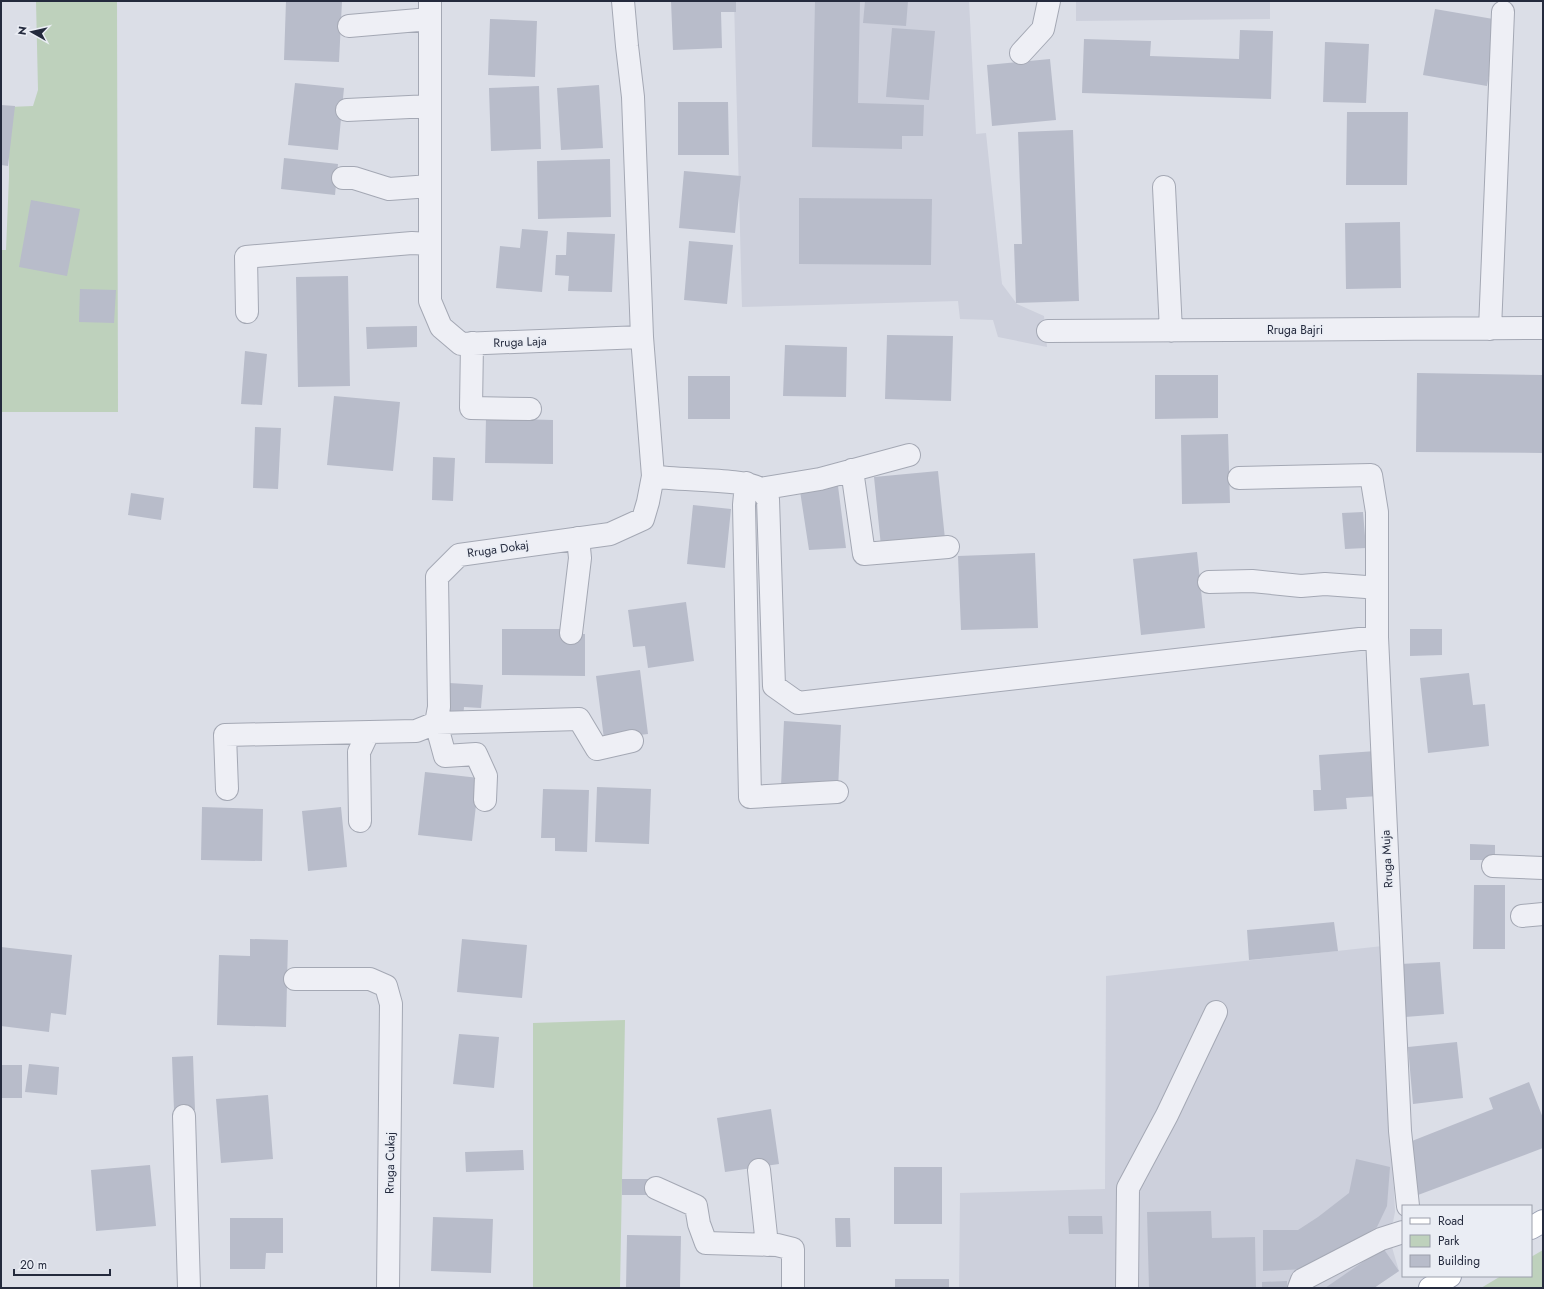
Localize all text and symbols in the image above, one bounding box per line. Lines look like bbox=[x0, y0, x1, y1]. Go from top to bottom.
north arrow bbox=[12, 12, 52, 52]
text: N bbox=[14, 25, 31, 36]
street label: Rruga Bajri bbox=[1267, 321, 1323, 339]
street label: Rruga Laja bbox=[493, 332, 547, 352]
street label: Rruga Dokaj bbox=[466, 536, 530, 562]
street label: Rruga Muja bbox=[1376, 829, 1398, 889]
street label: Rruga Cukaj bbox=[380, 1132, 400, 1194]
legend bbox=[1402, 1205, 1532, 1277]
text: Road bbox=[1438, 1212, 1464, 1230]
text: Park bbox=[1438, 1232, 1460, 1250]
scale bar bbox=[14, 1251, 110, 1277]
text: Building bbox=[1438, 1252, 1480, 1270]
text: 20 m bbox=[20, 1256, 47, 1274]

